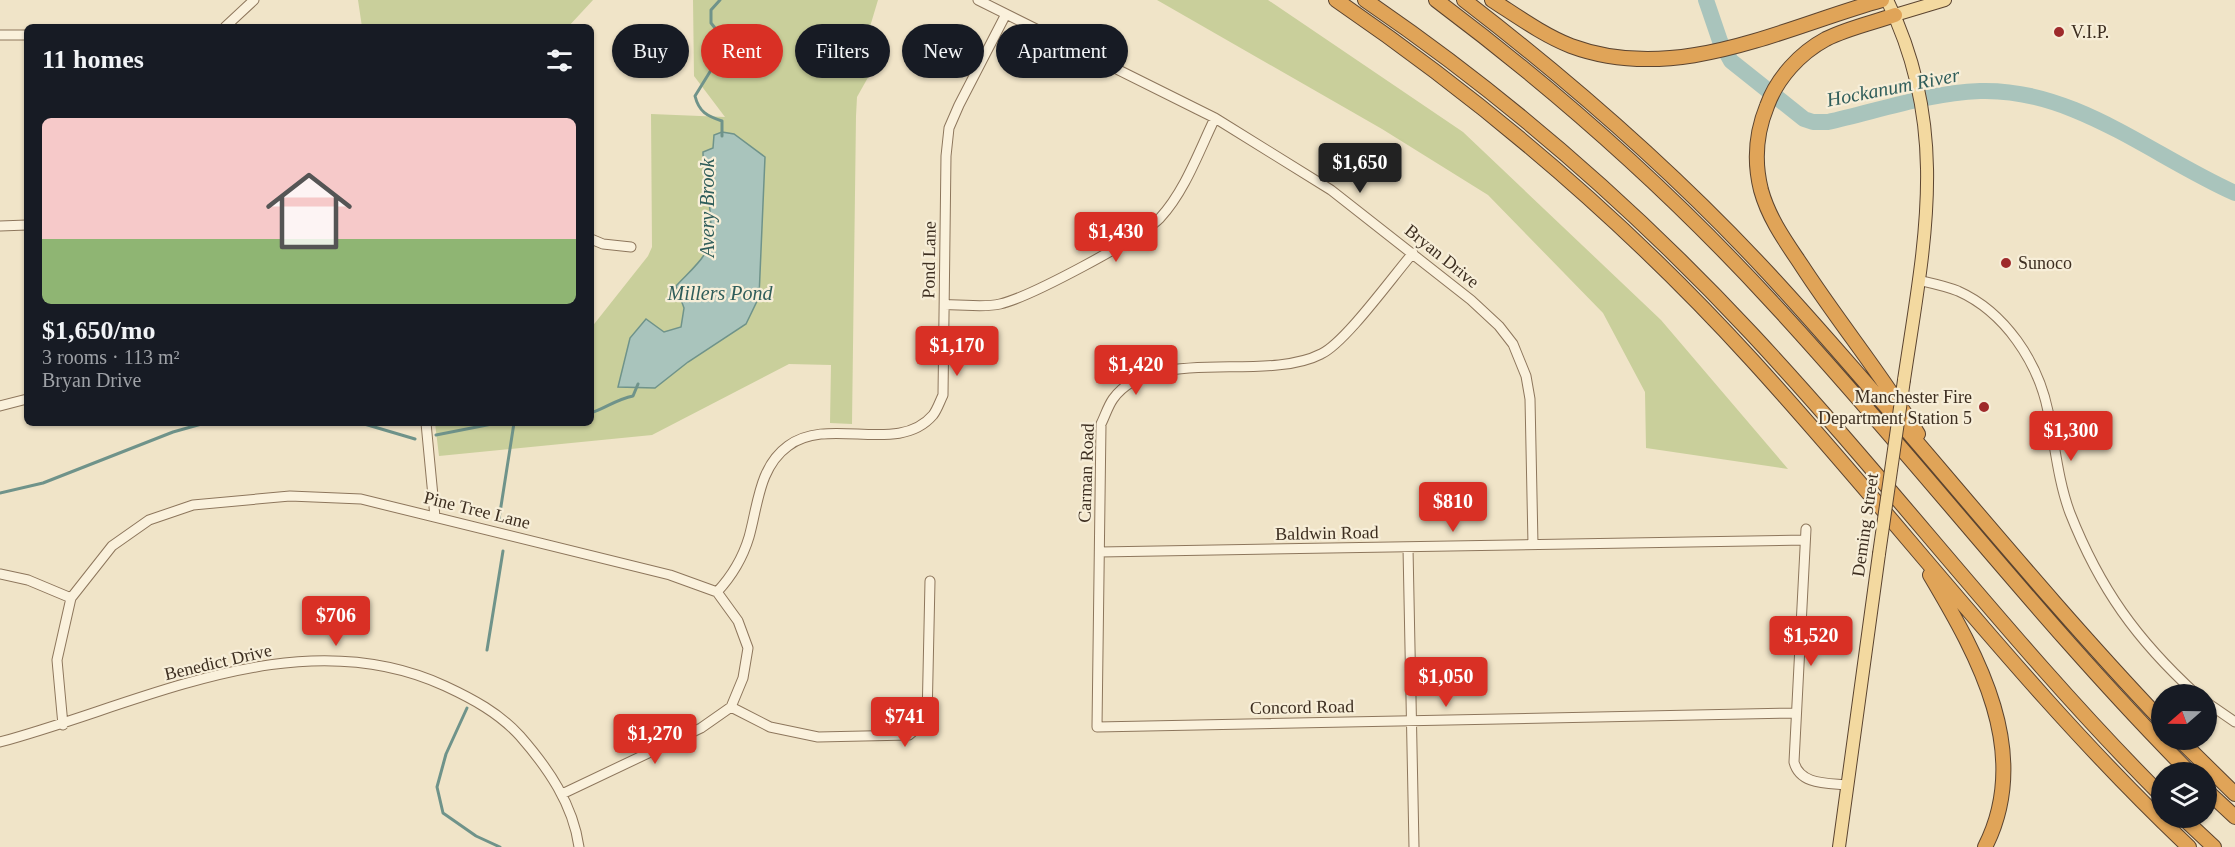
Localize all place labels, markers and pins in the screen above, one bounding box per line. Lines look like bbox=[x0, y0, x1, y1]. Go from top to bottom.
place label: V.I.P. bbox=[2071, 22, 2109, 42]
marker: V.I.P. bbox=[2052, 25, 2066, 39]
pin: $1,650 bbox=[1311, 143, 1409, 194]
pin: $1,430 bbox=[1067, 212, 1165, 263]
place label: Sunoco bbox=[2018, 253, 2072, 273]
marker: Sunoco bbox=[1999, 256, 2013, 270]
pin: $1,170 bbox=[908, 326, 1006, 377]
pin: $1,420 bbox=[1087, 345, 1185, 396]
place label: Manchester Fire Department Station 5 bbox=[1818, 387, 1972, 428]
marker: Manchester Fire Department Station 5 bbox=[1977, 400, 1991, 414]
pin: $1,300 bbox=[2022, 411, 2120, 462]
pin: $810 bbox=[1417, 482, 1489, 533]
pin: $706 bbox=[300, 596, 372, 647]
pin: $1,520 bbox=[1762, 616, 1860, 667]
pin: $1,050 bbox=[1397, 657, 1495, 708]
pin: $741 bbox=[869, 697, 941, 748]
pin: $1,270 bbox=[606, 714, 704, 765]

